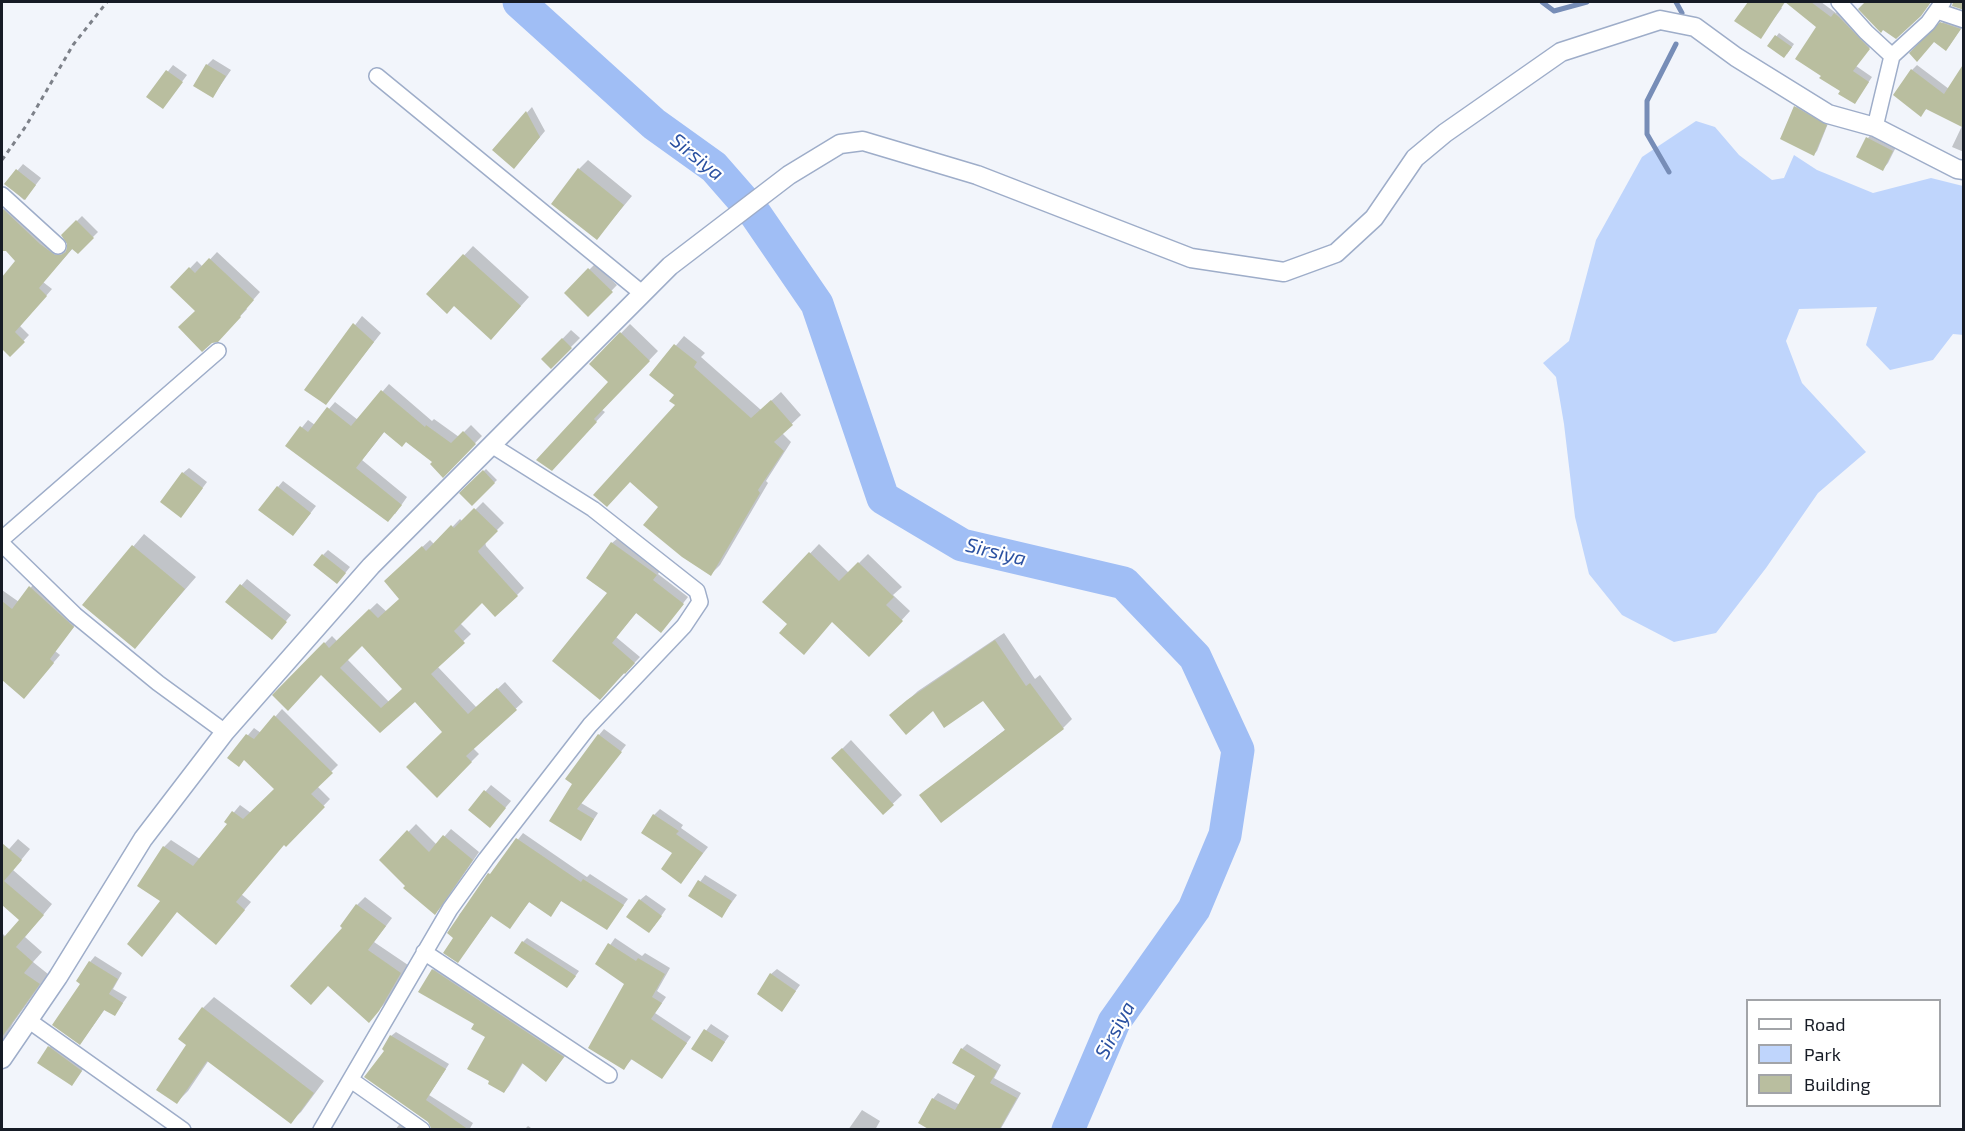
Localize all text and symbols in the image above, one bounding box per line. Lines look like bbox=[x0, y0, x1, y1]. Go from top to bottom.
water label: Sirsiya bbox=[666, 128, 728, 186]
water label: Sirsiya bbox=[963, 533, 1029, 571]
water label: Sirsiya bbox=[1090, 997, 1140, 1063]
legend bbox=[1746, 999, 1941, 1107]
text: Road bbox=[1804, 1013, 1845, 1035]
text: Park bbox=[1804, 1043, 1841, 1065]
text: Building bbox=[1804, 1073, 1871, 1095]

